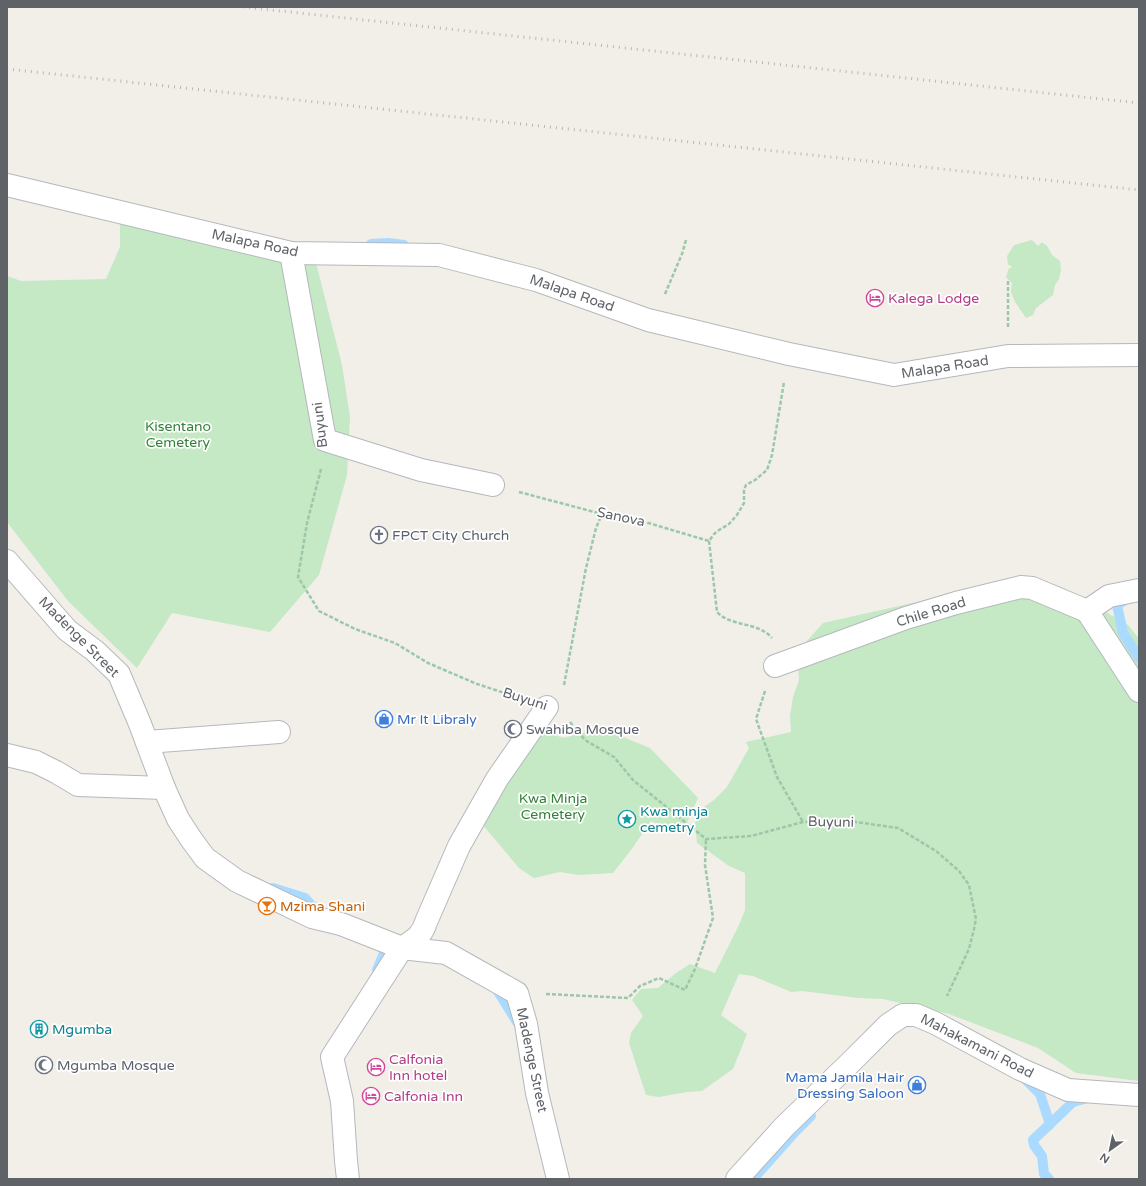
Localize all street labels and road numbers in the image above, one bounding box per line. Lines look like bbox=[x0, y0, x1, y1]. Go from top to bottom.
street label: Malapa Road bbox=[210, 226, 300, 260]
street label: Malapa Road bbox=[527, 271, 617, 315]
street label: Malapa Road bbox=[900, 352, 990, 382]
street label: Buyuni bbox=[309, 401, 331, 449]
street label: Sanova bbox=[595, 504, 647, 530]
street label: Madenge Street bbox=[35, 593, 123, 681]
street label: Chile Road bbox=[894, 593, 968, 631]
street label: Buyuni bbox=[500, 684, 550, 714]
street label: Buyuni bbox=[808, 813, 854, 831]
street label: Madenge Street bbox=[513, 1006, 552, 1115]
street label: Mahakamani Road bbox=[918, 1010, 1036, 1082]

